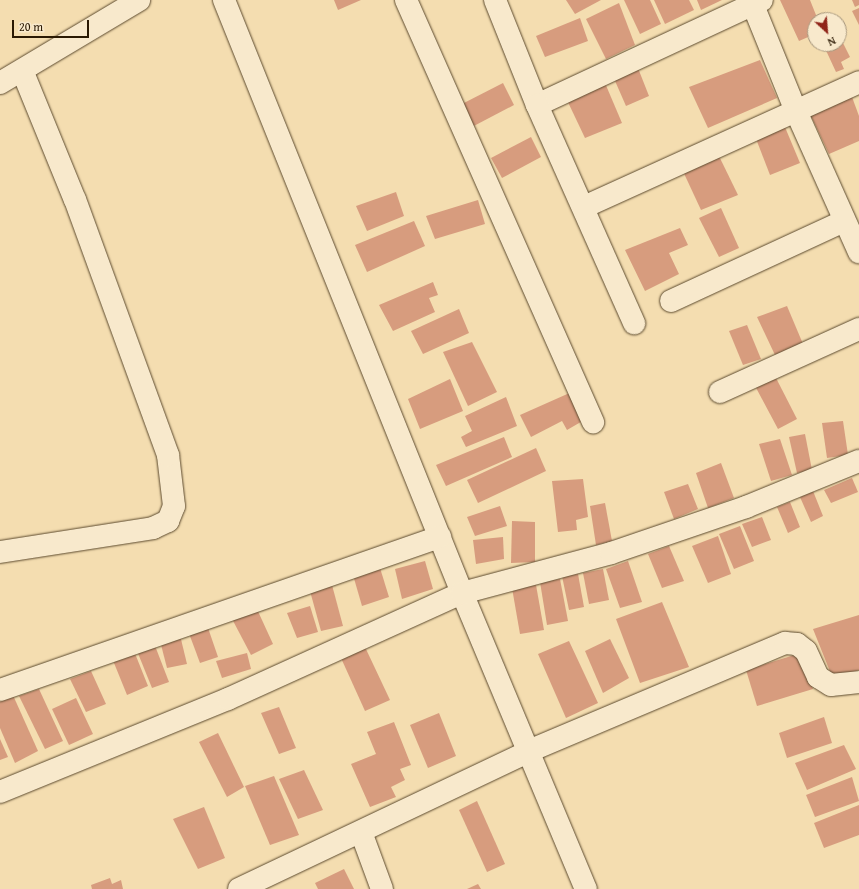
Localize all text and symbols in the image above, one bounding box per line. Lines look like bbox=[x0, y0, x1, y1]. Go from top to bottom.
scale bar bbox=[14, 12, 91, 38]
north arrow bbox=[807, 12, 847, 52]
text: 20 m bbox=[19, 18, 43, 35]
text: N bbox=[825, 33, 839, 51]

